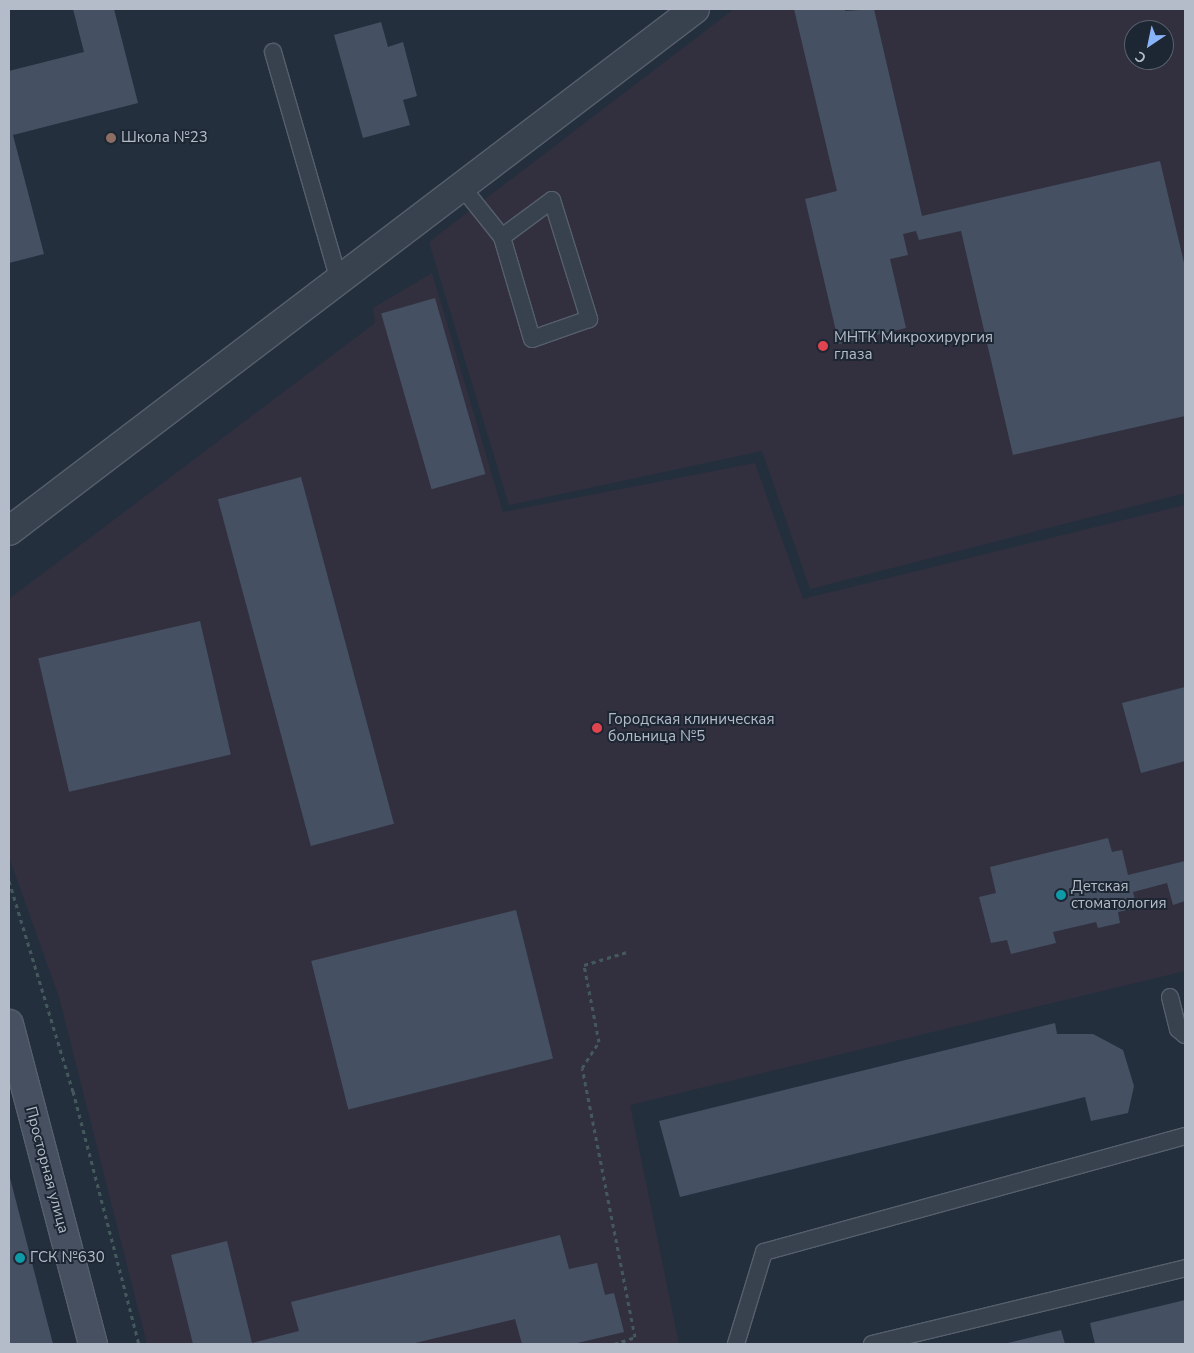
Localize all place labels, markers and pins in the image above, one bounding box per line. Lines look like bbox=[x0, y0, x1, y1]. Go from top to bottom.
place label: Школа №23 bbox=[121, 129, 208, 147]
marker: Школа №23 bbox=[105, 132, 117, 144]
place label: МНТК Микрохирургия глаза bbox=[834, 328, 993, 363]
marker: МНТК Микрохирургия глаза bbox=[816, 339, 830, 353]
place label: Городская клиническая больница №5 bbox=[608, 710, 774, 745]
marker: Городская клиническая больница №5 bbox=[590, 721, 604, 735]
place label: Детская стоматология bbox=[1071, 877, 1167, 912]
marker: Детская стоматология bbox=[1055, 889, 1067, 901]
place label: ГСК №630 bbox=[30, 1249, 105, 1267]
marker: ГСК №630 bbox=[14, 1252, 26, 1264]

